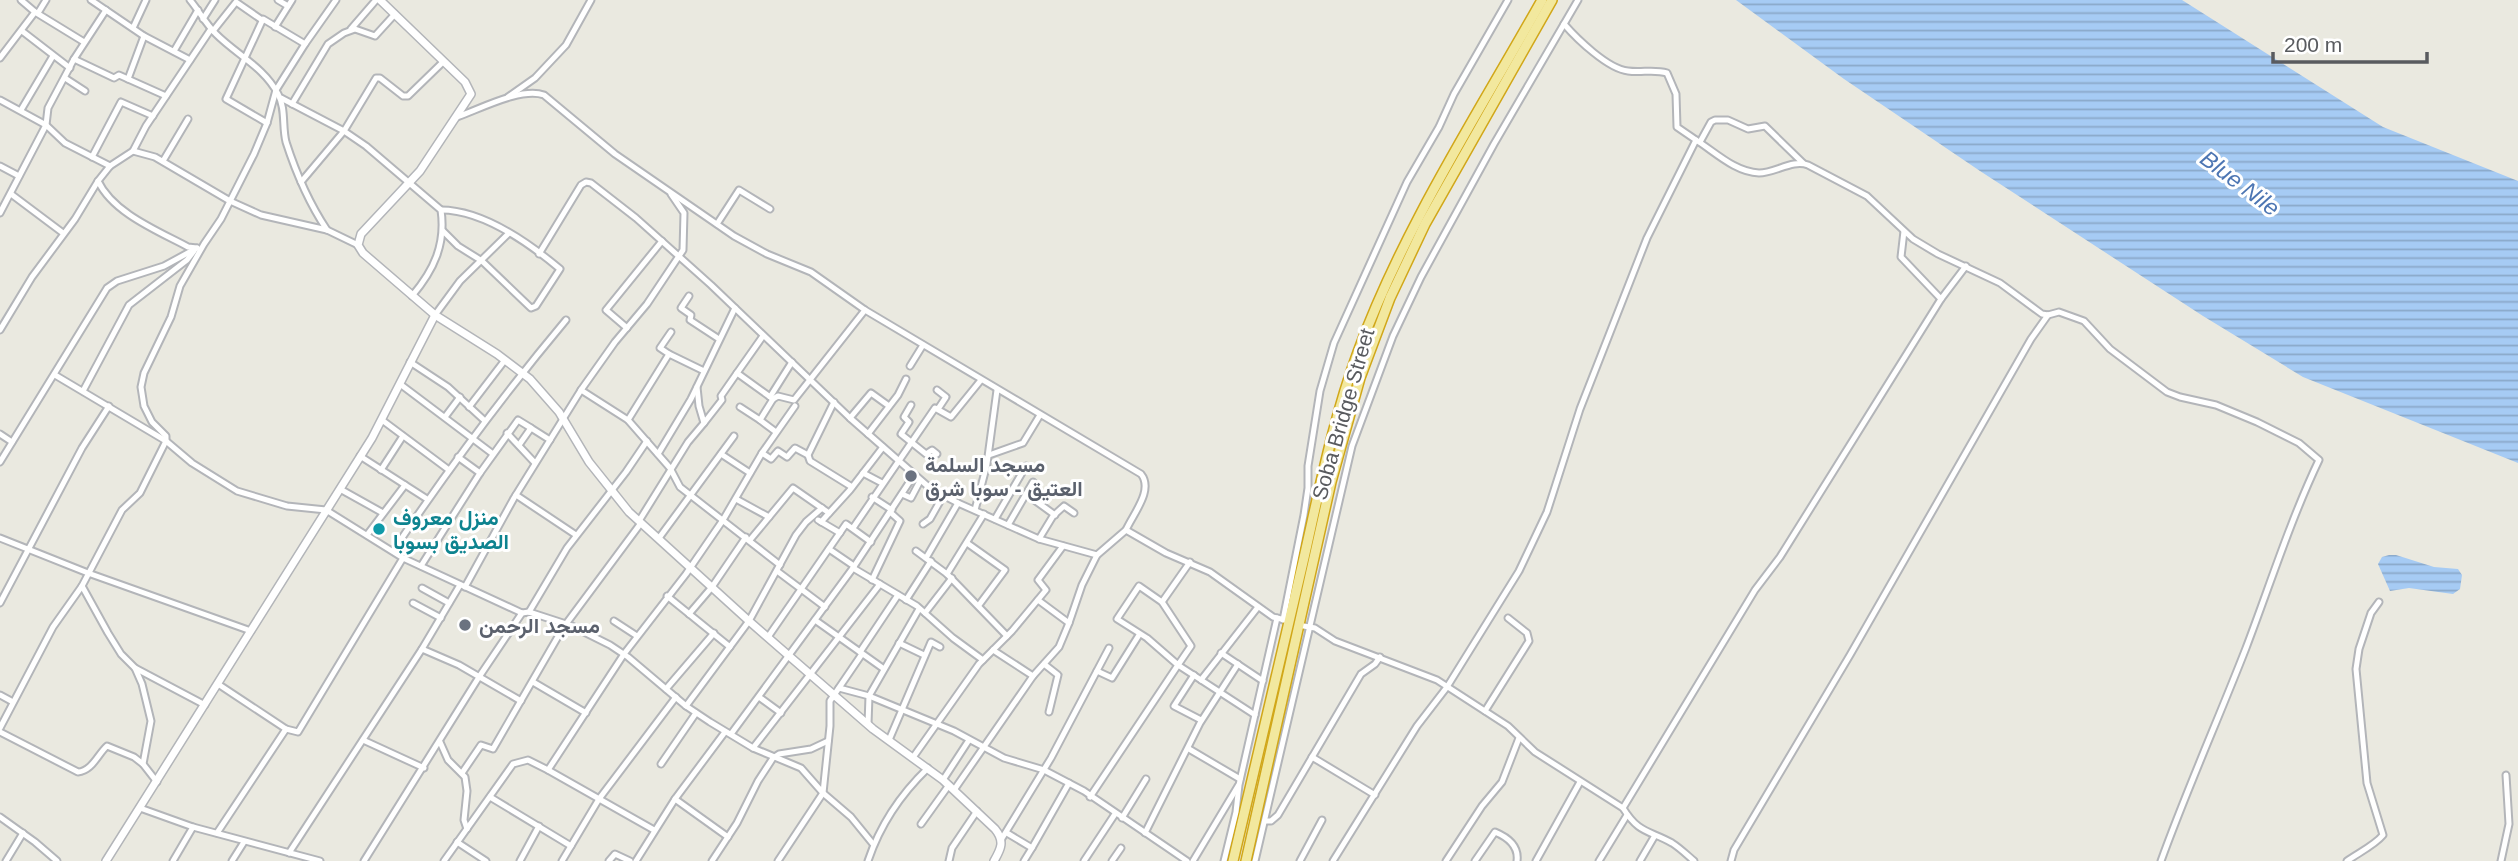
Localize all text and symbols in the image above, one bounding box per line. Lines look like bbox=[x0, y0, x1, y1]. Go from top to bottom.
scale bar bbox=[2273, 21, 2427, 65]
text: 200 m bbox=[2284, 33, 2342, 56]
water label: Blue Nile bbox=[2195, 145, 2285, 221]
street label: Soba Bridge Street bbox=[1307, 325, 1379, 502]
place label: مسجد السلمة العتيق - سوبا شرق bbox=[925, 453, 1083, 502]
marker: مسجد السلمة العتيق - سوبا شرق bbox=[903, 468, 919, 484]
place label: منزل معروف الصديق بسوبا bbox=[393, 506, 509, 555]
marker: منزل معروف الصديق بسوبا bbox=[371, 521, 387, 537]
place label: مسجد الرحمن bbox=[479, 614, 600, 639]
marker: مسجد الرحمن bbox=[457, 617, 473, 633]

